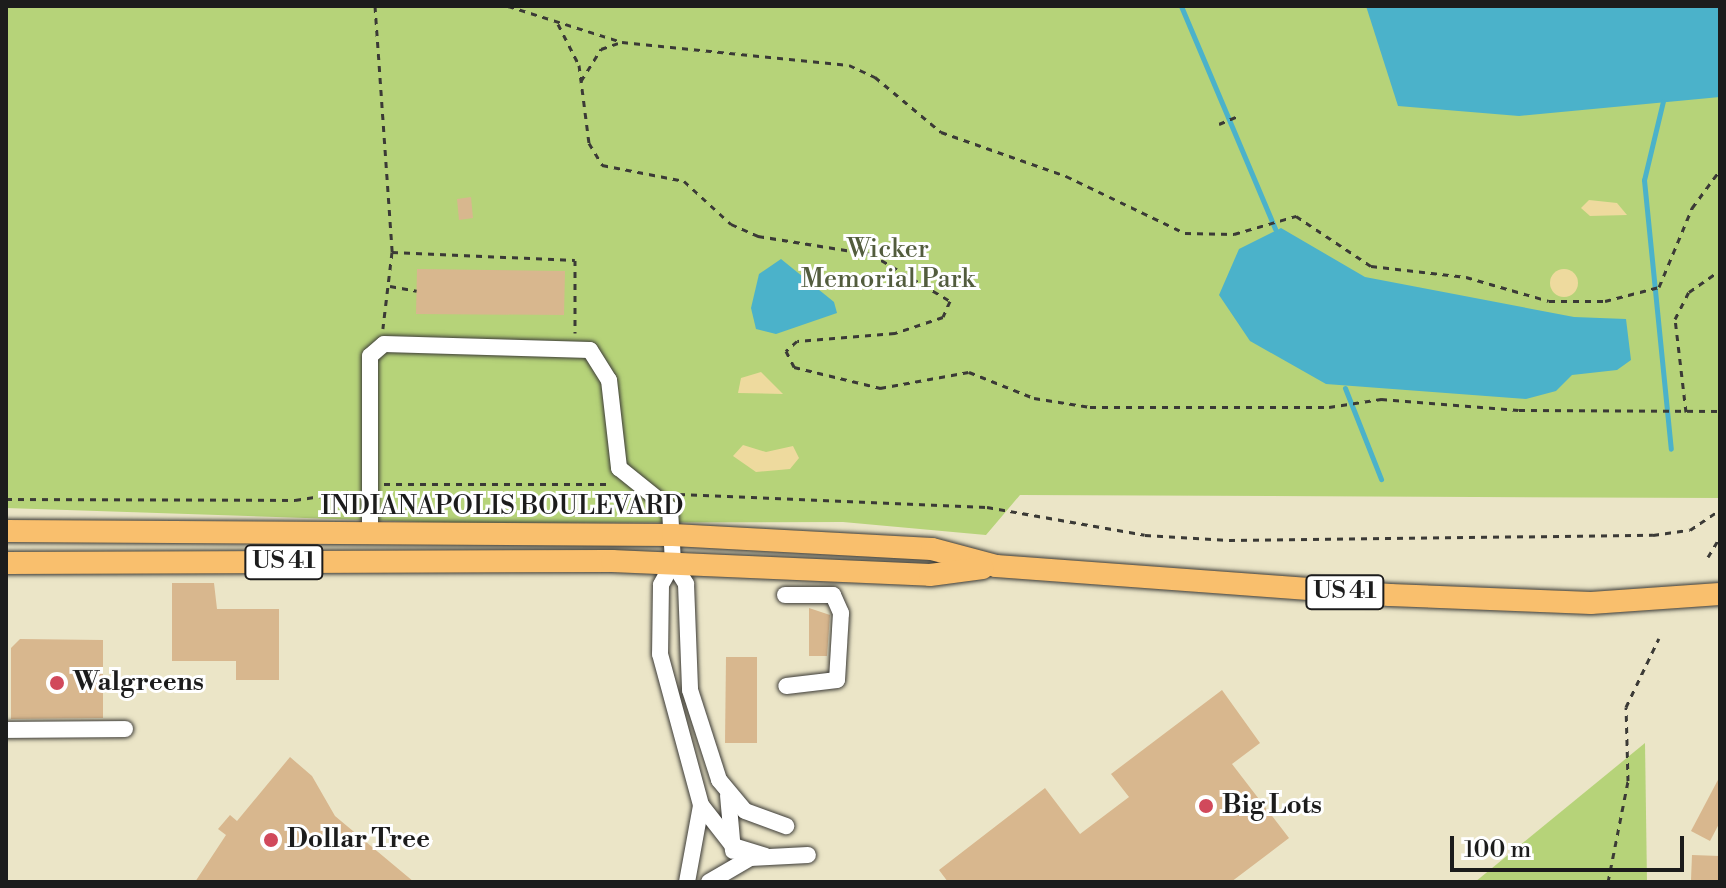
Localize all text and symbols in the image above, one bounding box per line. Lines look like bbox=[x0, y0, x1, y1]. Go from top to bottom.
park label: Wicker Memorial Park bbox=[801, 234, 975, 296]
street label: INDIANAPOLIS BOULEVARD bbox=[321, 491, 683, 523]
road number: US 41 bbox=[244, 542, 324, 582]
road number: US 41 bbox=[1305, 572, 1385, 612]
place label: Walgreens bbox=[73, 667, 204, 699]
marker: Walgreens bbox=[48, 674, 66, 692]
place label: Big Lots bbox=[1222, 790, 1322, 822]
marker: Big Lots bbox=[1197, 797, 1215, 815]
scale bar bbox=[1454, 820, 1688, 870]
place label: Dollar Tree bbox=[287, 824, 430, 856]
marker: Dollar Tree bbox=[262, 831, 280, 849]
text: 100 m bbox=[1464, 835, 1531, 865]

